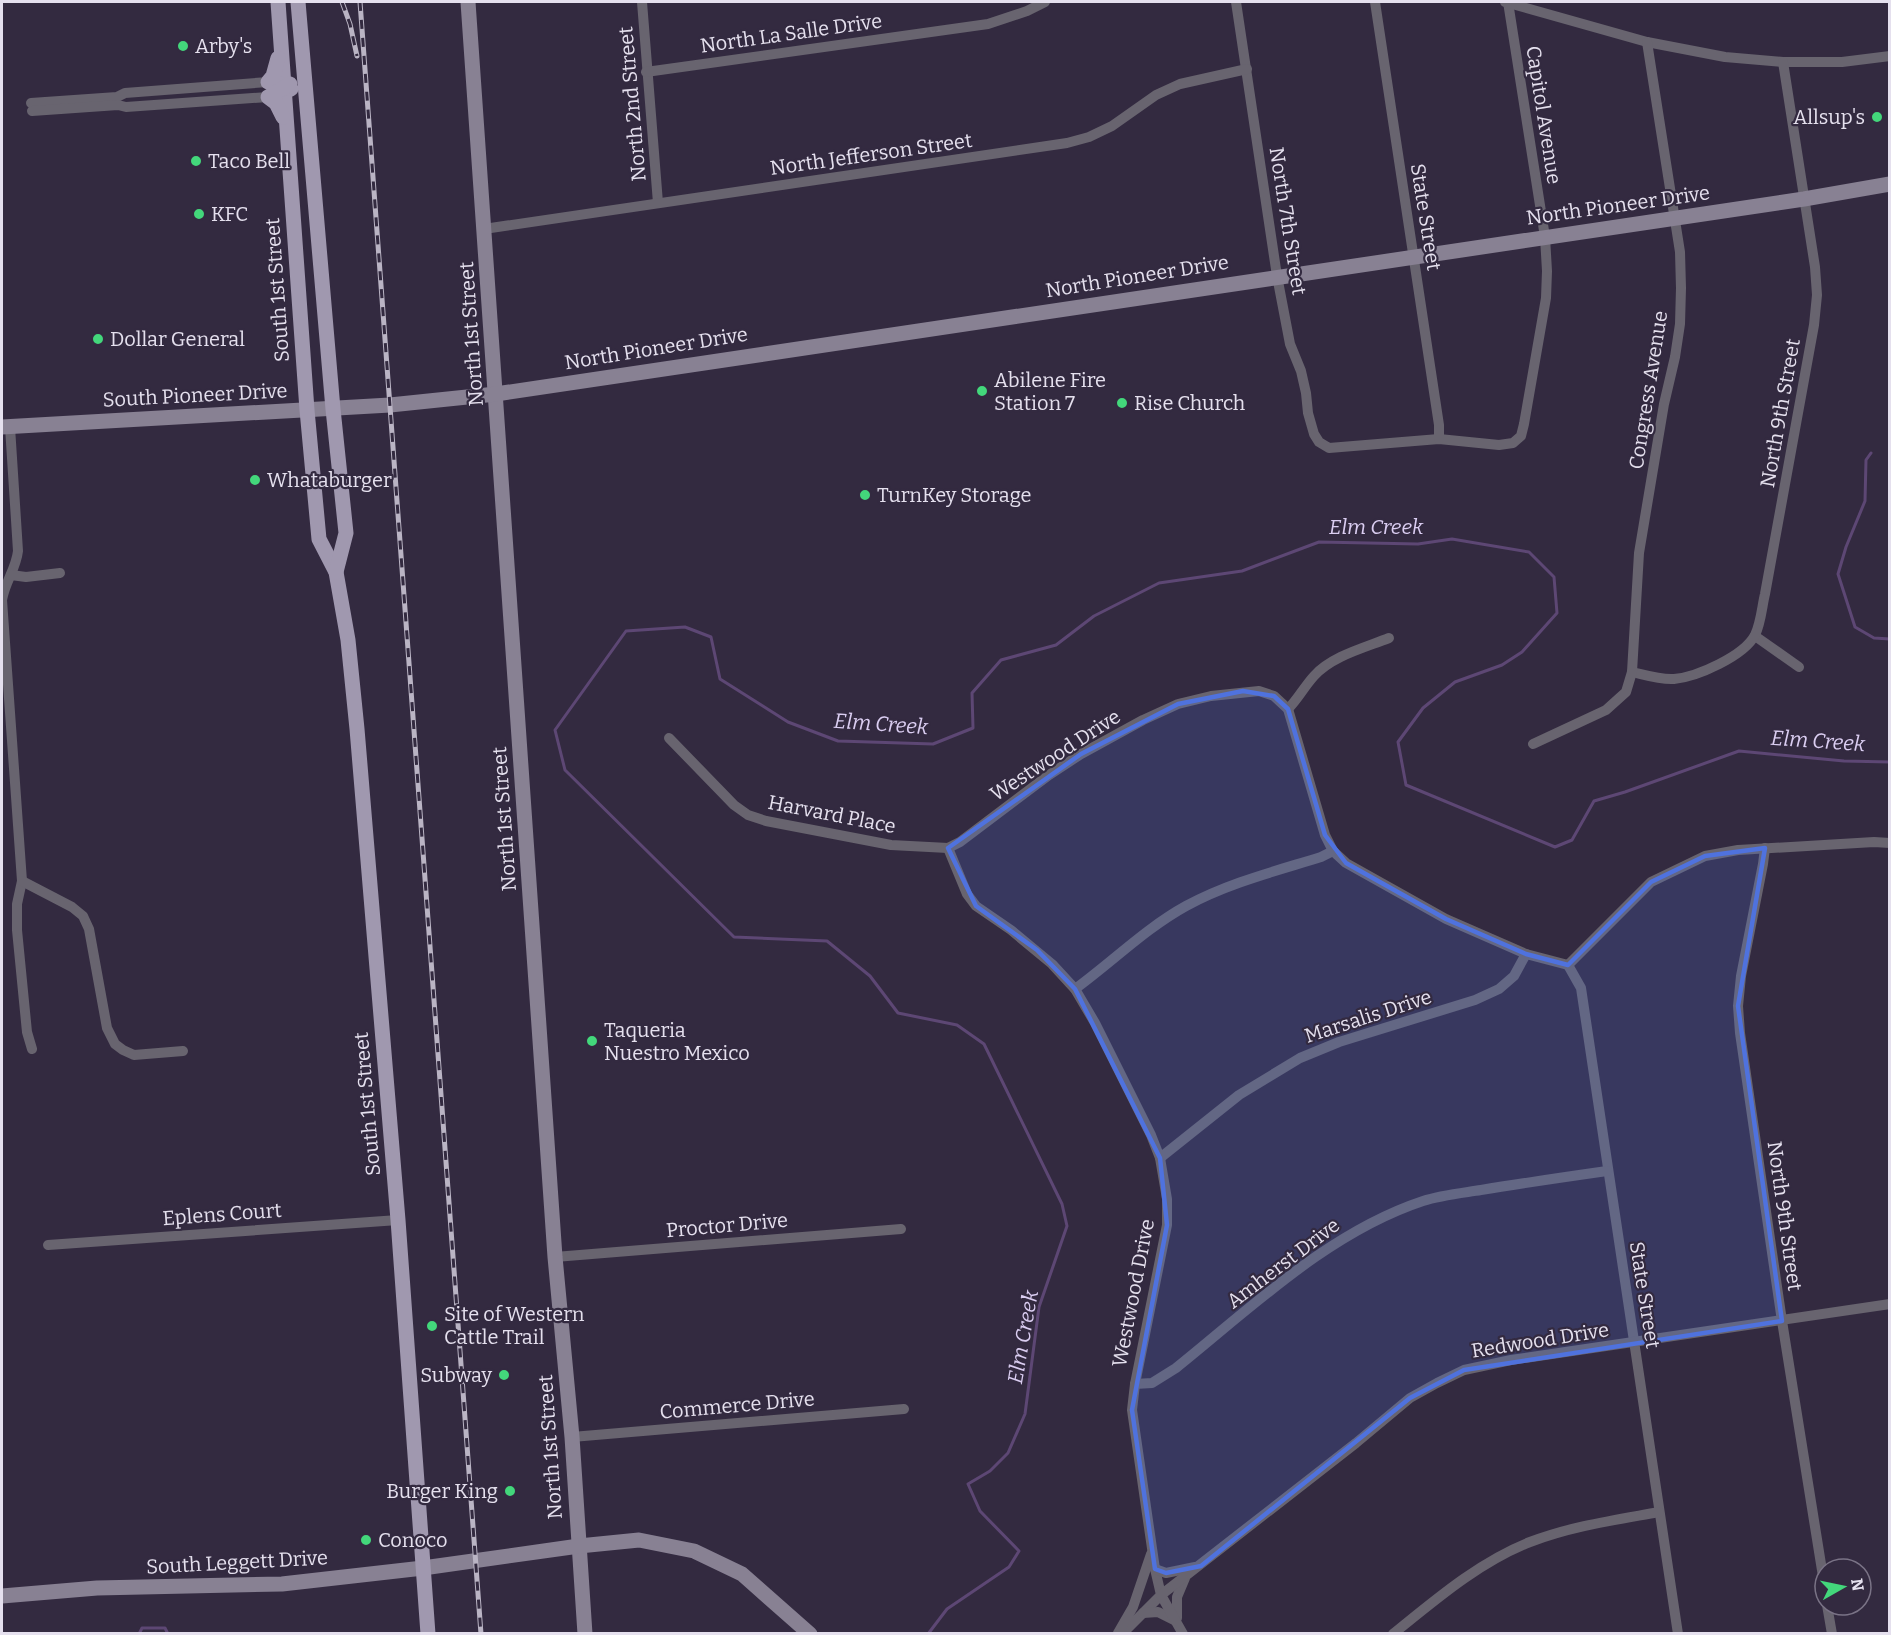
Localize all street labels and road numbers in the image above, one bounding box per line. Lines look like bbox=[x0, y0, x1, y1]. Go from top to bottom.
street label: North La Salle Drive bbox=[699, 8, 883, 58]
street label: North 2nd Street bbox=[613, 26, 651, 182]
street label: Capitol Avenue bbox=[1521, 44, 1567, 186]
street label: North Jefferson Street bbox=[768, 128, 974, 180]
street label: North 7th Street bbox=[1264, 145, 1312, 297]
street label: State Street bbox=[1406, 162, 1446, 272]
street label: North Pioneer Drive bbox=[1525, 180, 1711, 230]
street label: South 1st Street bbox=[260, 217, 294, 363]
street label: North Pioneer Drive bbox=[1044, 250, 1230, 302]
street label: North 1st Street bbox=[454, 261, 488, 407]
street label: Congress Avenue bbox=[1624, 309, 1672, 471]
street label: North Pioneer Drive bbox=[563, 322, 749, 374]
street label: North 9th Street bbox=[1755, 337, 1805, 489]
street label: South Pioneer Drive bbox=[102, 378, 288, 412]
street label: Westwood Drive bbox=[985, 704, 1125, 806]
street label: North 1st Street bbox=[487, 746, 521, 892]
street label: Harvard Place bbox=[766, 790, 898, 838]
street label: Marsalis Drive bbox=[1301, 984, 1435, 1048]
street label: South 1st Street bbox=[349, 1031, 385, 1177]
street label: North 9th Street bbox=[1763, 1140, 1807, 1292]
street label: Eplens Court bbox=[162, 1198, 282, 1230]
street label: Proctor Drive bbox=[665, 1208, 789, 1242]
street label: Amherst Drive bbox=[1222, 1213, 1344, 1313]
street label: Westwood Drive bbox=[1107, 1217, 1159, 1369]
street label: State Street bbox=[1625, 1240, 1665, 1350]
street label: Redwood Drive bbox=[1470, 1317, 1610, 1363]
street label: North 1st Street bbox=[533, 1374, 567, 1520]
street label: Commerce Drive bbox=[659, 1386, 815, 1424]
street label: South Leggett Drive bbox=[146, 1545, 328, 1579]

